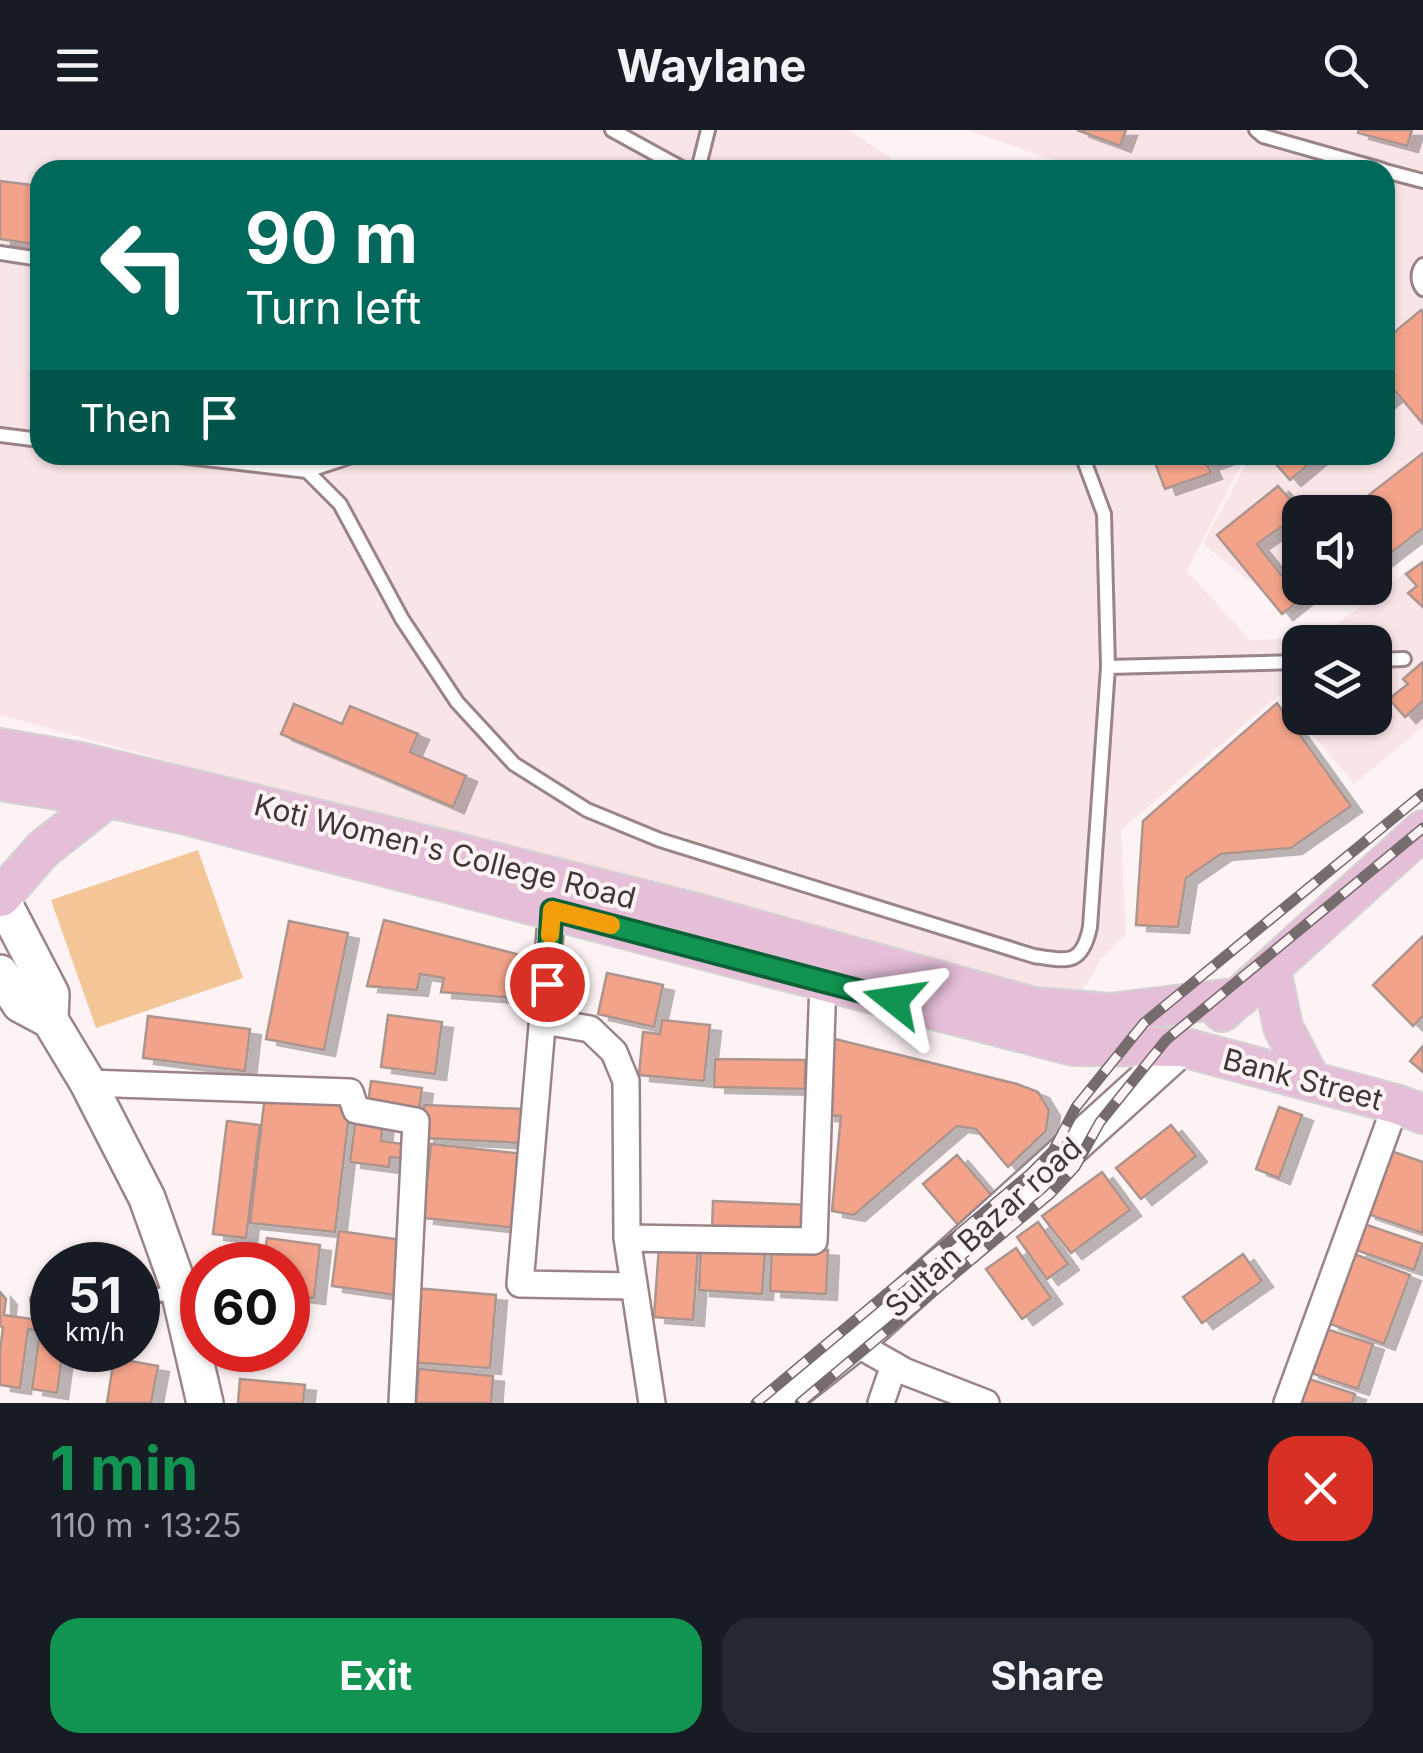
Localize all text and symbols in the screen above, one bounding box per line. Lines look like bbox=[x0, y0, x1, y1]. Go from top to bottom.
icon: menu bbox=[50, 38, 105, 93]
text: Waylane bbox=[617, 38, 806, 93]
icon: search bbox=[1318, 38, 1373, 93]
text: 90 m bbox=[245, 195, 418, 280]
icon: left bbox=[80, 200, 210, 330]
text: Turn left bbox=[245, 280, 421, 335]
icon: arrive bbox=[192, 390, 247, 445]
text: Then bbox=[80, 395, 172, 441]
map controls bbox=[1282, 495, 1392, 735]
button: sound bbox=[1282, 495, 1392, 605]
button: layers bbox=[1282, 625, 1392, 735]
street label: Koti Women's College Road bbox=[251, 786, 639, 916]
pin bbox=[505, 942, 590, 1027]
position arrow bbox=[842, 948, 946, 1052]
icon: arrive bbox=[520, 957, 575, 1012]
street label: Bank Street bbox=[1219, 1040, 1387, 1118]
street label: Sultan Bazar road bbox=[877, 1129, 1089, 1325]
speed limit sign: 60 bbox=[180, 1242, 310, 1372]
text: 51 bbox=[68, 1265, 122, 1325]
text: km/h bbox=[65, 1317, 125, 1347]
text: 1 min bbox=[50, 1432, 198, 1504]
button: close bbox=[1268, 1436, 1373, 1541]
text: 110 m · 13:25 bbox=[50, 1506, 241, 1545]
button: Exit bbox=[50, 1618, 702, 1733]
button: Share bbox=[722, 1618, 1373, 1733]

